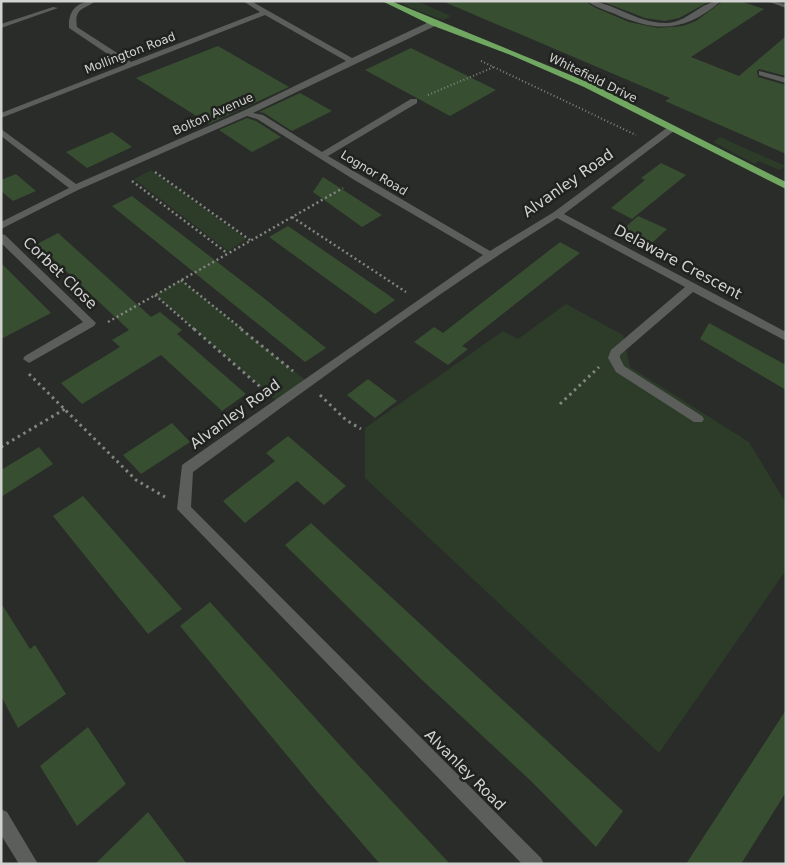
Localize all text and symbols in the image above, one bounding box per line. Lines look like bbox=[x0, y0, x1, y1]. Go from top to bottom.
street label: Mollington Road bbox=[82, 29, 178, 77]
street label: Whitefield Drive bbox=[547, 51, 639, 105]
street label: Bolton Avenue bbox=[170, 90, 256, 138]
street label: Alvanley Road bbox=[519, 145, 617, 221]
street label: Lognor Road bbox=[338, 148, 410, 198]
street label: Delaware Crescent bbox=[611, 221, 745, 303]
street label: Corbet Close bbox=[19, 233, 101, 313]
street label: Alvanley Road bbox=[187, 375, 283, 453]
street label: Alvanley Road bbox=[421, 726, 509, 814]

